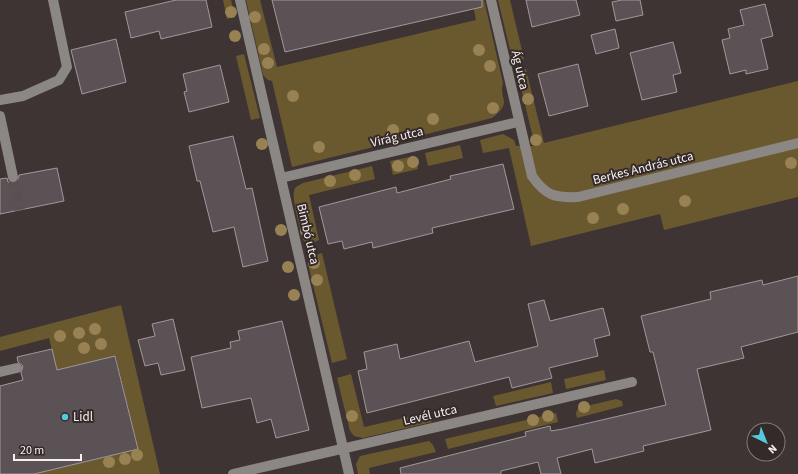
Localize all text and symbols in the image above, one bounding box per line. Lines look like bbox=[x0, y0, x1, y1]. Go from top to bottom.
street label: Ág utca bbox=[507, 49, 533, 91]
street label: Virág utca bbox=[369, 122, 425, 152]
street label: Berkes András utca bbox=[591, 147, 695, 189]
street label: Bimbó utca bbox=[292, 202, 324, 266]
street label: Levél utca bbox=[401, 400, 459, 430]
place label: Lidl bbox=[73, 408, 93, 426]
marker: Lidl bbox=[60, 412, 70, 422]
north arrow bbox=[746, 422, 786, 462]
scale bar bbox=[14, 436, 81, 462]
text: N bbox=[765, 441, 780, 457]
text: 20 m bbox=[20, 442, 44, 459]

